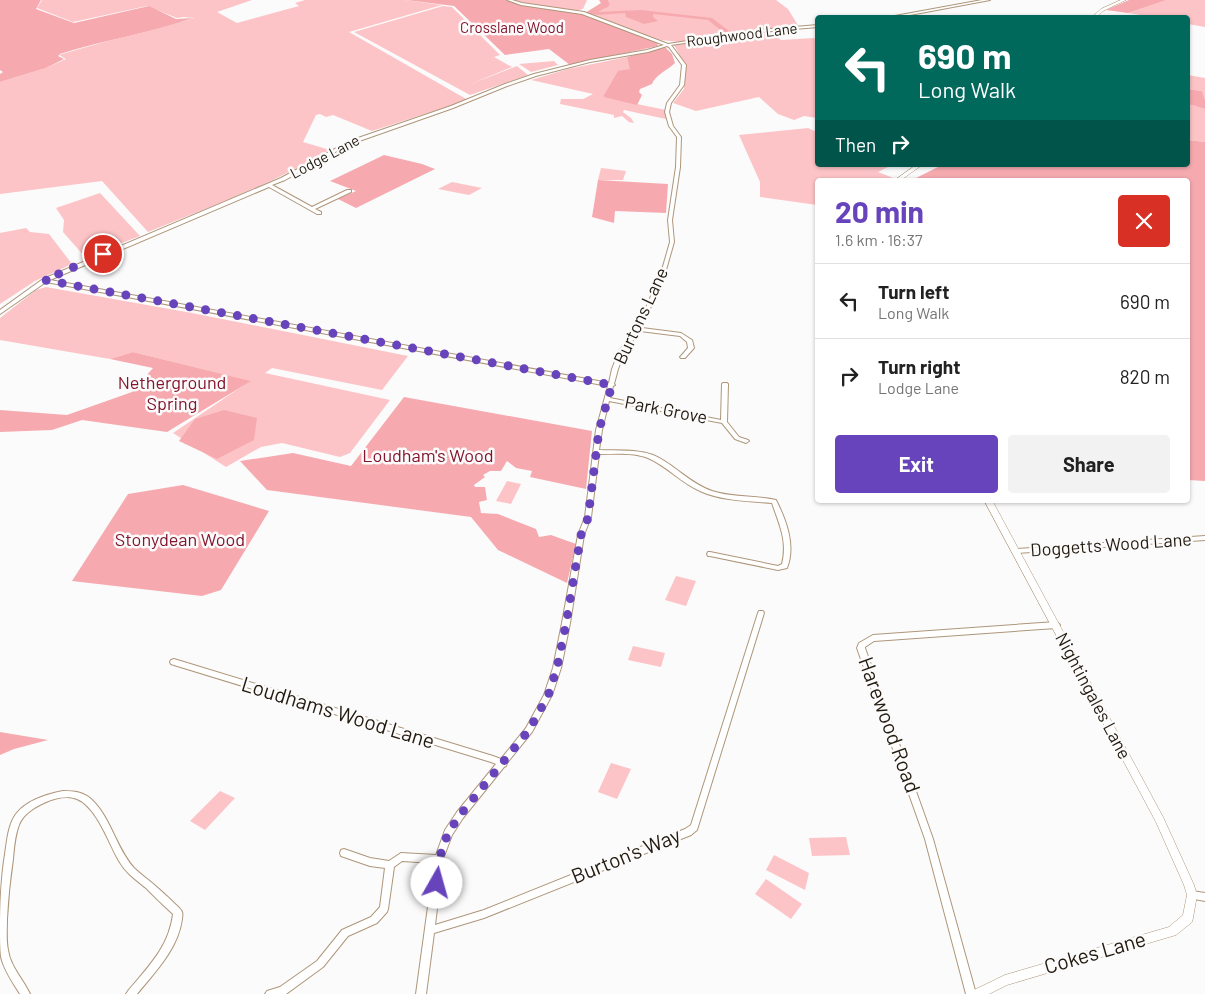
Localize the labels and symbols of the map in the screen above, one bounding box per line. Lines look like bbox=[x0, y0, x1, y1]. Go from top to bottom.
park label: Crosslane Wood bbox=[460, 18, 564, 36]
street label: Roughwood Lane bbox=[685, 18, 798, 50]
street label: Lodge Lane bbox=[287, 130, 362, 182]
pin bbox=[82, 233, 124, 275]
street label: Burtons Lane bbox=[608, 264, 672, 367]
park label: Netherground Spring bbox=[118, 371, 226, 414]
street label: Park Grove bbox=[623, 390, 709, 428]
park label: Loudham's Wood bbox=[362, 444, 494, 466]
street label: Doggetts Wood Lane bbox=[1030, 527, 1192, 561]
park label: Stonydean Wood bbox=[115, 528, 245, 550]
street label: Nightingales Lane bbox=[1051, 628, 1137, 763]
street label: Harewood Road bbox=[854, 653, 927, 796]
street label: Loudhams Wood Lane bbox=[239, 670, 438, 753]
street label: Burton's Way bbox=[567, 821, 684, 888]
position arrow bbox=[410, 856, 462, 908]
street label: Cokes Lane bbox=[1041, 925, 1148, 978]

